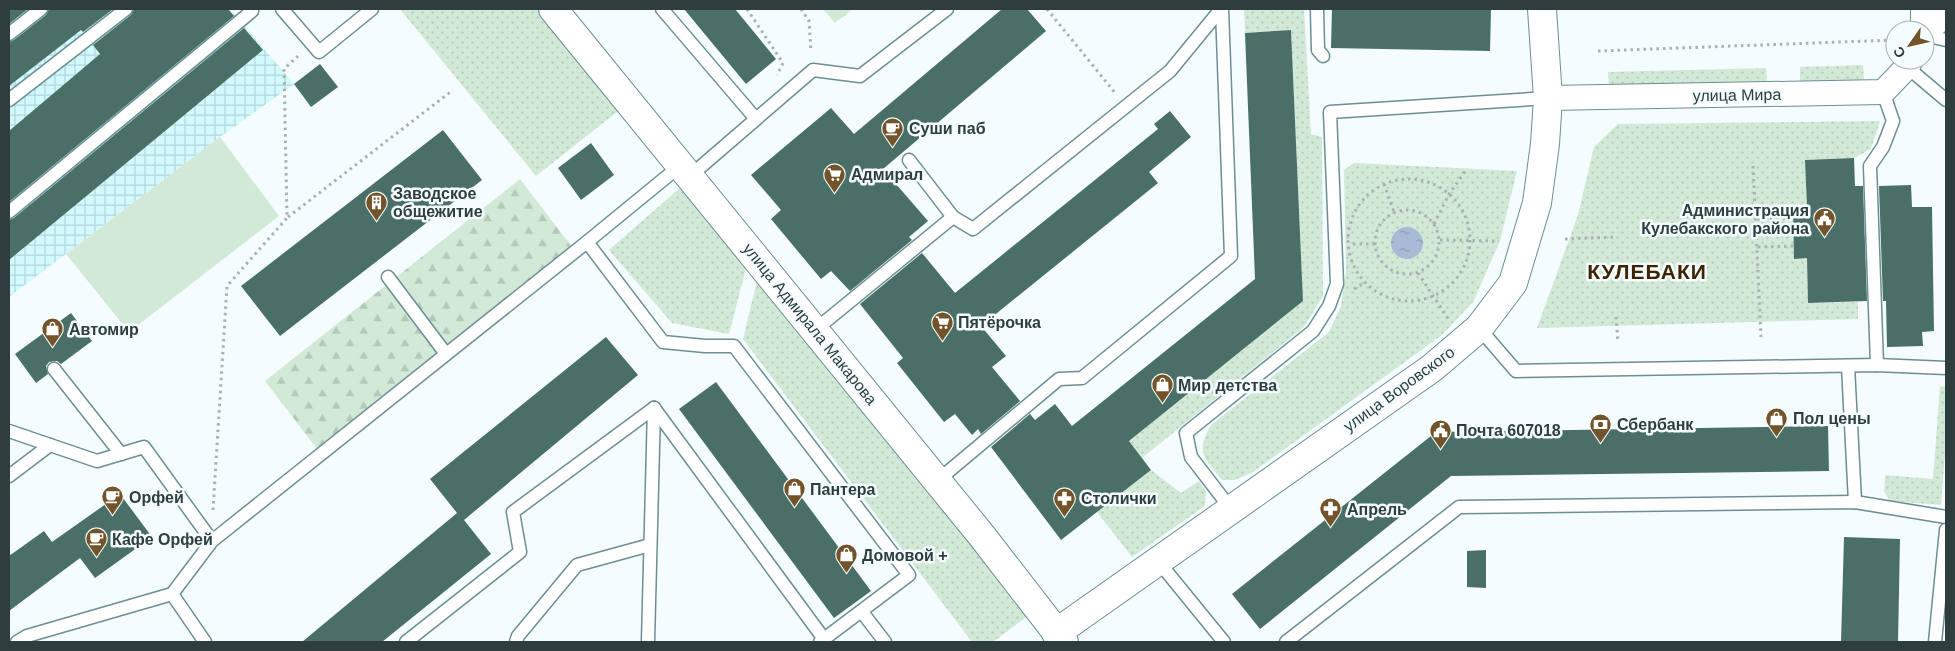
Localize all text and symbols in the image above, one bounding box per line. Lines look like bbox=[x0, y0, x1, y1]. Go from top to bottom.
north arrow bbox=[1885, 20, 1935, 70]
text: С bbox=[1890, 44, 1909, 61]
street label: улица Мира bbox=[1693, 86, 1781, 104]
cafe icon: Суши паб bbox=[881, 116, 905, 147]
place label: Суши паб bbox=[909, 120, 986, 137]
supermarket icon: Адмирал bbox=[823, 162, 847, 193]
place label: Адмирал bbox=[851, 166, 923, 183]
place label: Заводское общежитие bbox=[393, 185, 483, 220]
building icon: Заводское общежитие bbox=[365, 190, 389, 221]
place label: Администрация Кулебакского района bbox=[1641, 202, 1809, 237]
public building icon: Администрация Кулебакского района bbox=[1813, 207, 1837, 238]
street label: улица Адмирала Макарова bbox=[740, 240, 880, 408]
district label: КУЛЕБАКИ bbox=[1587, 260, 1707, 283]
supermarket icon: Пятёрочка bbox=[930, 310, 954, 341]
place label: Пятёрочка bbox=[958, 314, 1041, 331]
shop icon: Автомир bbox=[41, 317, 65, 348]
place label: Автомир bbox=[69, 321, 139, 338]
street label: улица Воровского bbox=[1340, 343, 1458, 435]
shop icon: Мир детства bbox=[1150, 373, 1174, 404]
place label: Мир детства bbox=[1178, 377, 1277, 394]
shop icon: Пол цены bbox=[1765, 406, 1789, 437]
place label: Пол цены bbox=[1793, 410, 1871, 427]
bank icon: Сбербанк bbox=[1589, 412, 1613, 443]
place label: Сбербанк bbox=[1617, 416, 1694, 433]
public building icon: Почта 607018 bbox=[1428, 418, 1452, 449]
place label: Почта 607018 bbox=[1456, 422, 1561, 439]
shop icon: Пантера bbox=[782, 477, 806, 508]
place label: Пантера bbox=[810, 481, 876, 498]
cafe icon: Орфей bbox=[101, 485, 125, 516]
pharmacy icon: Столички bbox=[1053, 486, 1077, 517]
place label: Орфей bbox=[129, 489, 184, 506]
place label: Столички bbox=[1081, 490, 1157, 507]
pharmacy icon: Апрель bbox=[1319, 497, 1343, 528]
place label: Апрель bbox=[1347, 501, 1407, 518]
cafe icon: Кафе Орфей bbox=[84, 527, 108, 558]
place label: Кафе Орфей bbox=[112, 531, 213, 548]
shop icon: Домовой + bbox=[834, 543, 858, 574]
place label: Домовой + bbox=[862, 547, 948, 564]

